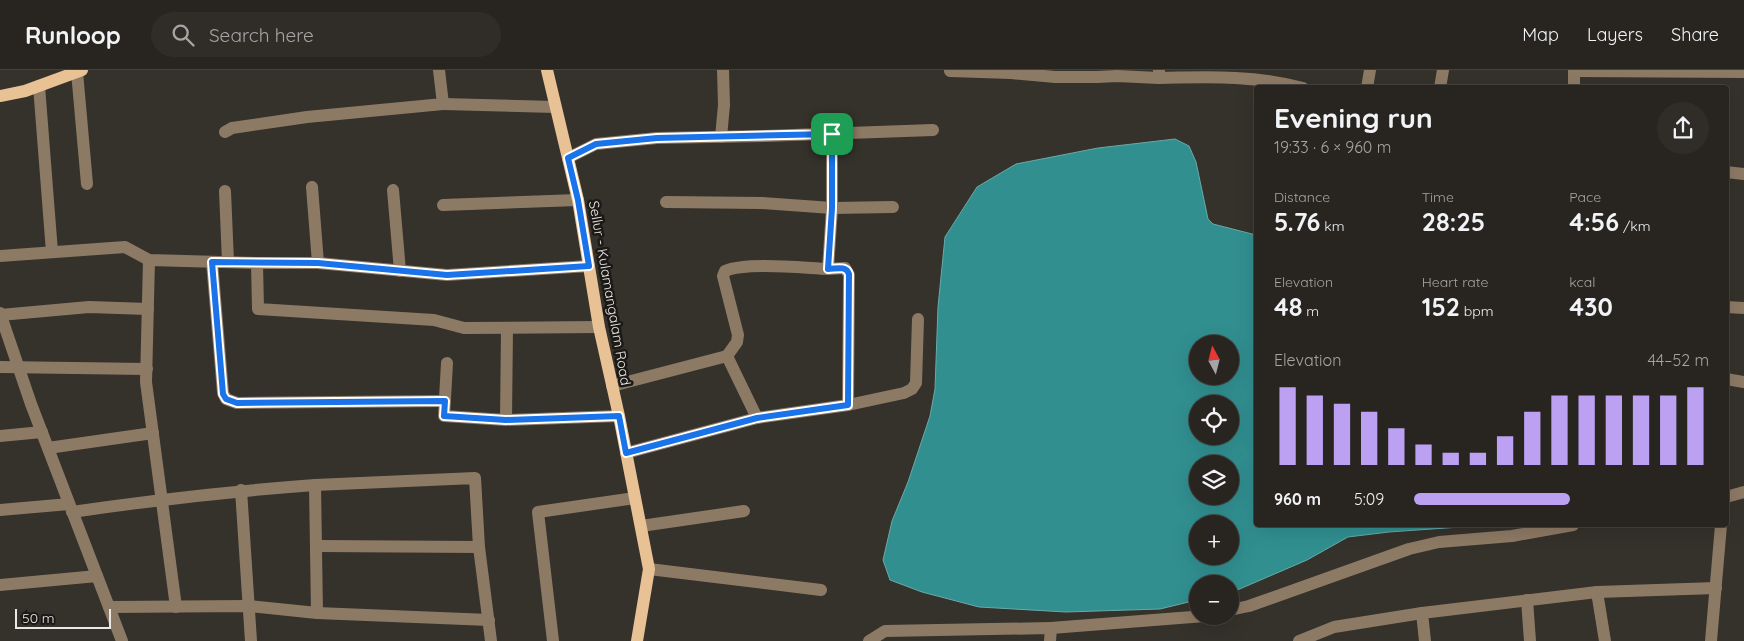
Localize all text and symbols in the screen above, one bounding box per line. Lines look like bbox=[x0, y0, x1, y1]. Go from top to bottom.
search box bbox=[151, 12, 501, 57]
text: Runloop bbox=[25, 20, 121, 50]
icon: search bbox=[169, 21, 197, 49]
text: Search here bbox=[209, 23, 314, 47]
text: Map bbox=[1522, 23, 1559, 46]
text: Layers bbox=[1587, 23, 1643, 46]
text: Share bbox=[1671, 23, 1719, 46]
text: Evening run bbox=[1274, 100, 1433, 135]
button: share bbox=[1657, 102, 1709, 154]
pin bbox=[811, 113, 853, 155]
icon: arrive bbox=[818, 120, 846, 148]
text: 19:33 · 6 × 960 m bbox=[1274, 137, 1391, 157]
text: Distance bbox=[1274, 188, 1330, 206]
text: Time bbox=[1422, 188, 1454, 206]
text: Pace bbox=[1569, 188, 1601, 206]
street label: Sellur - Kulamangalam Road bbox=[585, 199, 635, 387]
text: 5.76 bbox=[1274, 206, 1320, 237]
text: 28:25 bbox=[1422, 206, 1485, 237]
text: 4:56 bbox=[1569, 206, 1619, 237]
text: km bbox=[1320, 217, 1345, 235]
text: /km bbox=[1619, 217, 1650, 235]
text: Elevation bbox=[1274, 273, 1333, 291]
text: Heart rate bbox=[1422, 273, 1488, 291]
text: kcal bbox=[1569, 273, 1595, 291]
text: 48 bbox=[1274, 291, 1302, 322]
text: 152 bbox=[1422, 291, 1460, 322]
text: 430 bbox=[1569, 291, 1613, 322]
text: m bbox=[1302, 302, 1319, 320]
text: bpm bbox=[1460, 302, 1494, 320]
north arrow bbox=[1189, 335, 1239, 385]
map controls bbox=[1189, 335, 1239, 625]
text: Elevation bbox=[1274, 350, 1341, 370]
text: 44–52 m bbox=[1647, 350, 1709, 370]
button: locate bbox=[1189, 395, 1239, 445]
button: layers bbox=[1189, 455, 1239, 505]
text: 960 m bbox=[1274, 489, 1321, 509]
text: 5:09 bbox=[1354, 489, 1384, 509]
button: + bbox=[1189, 515, 1239, 565]
button: − bbox=[1189, 575, 1239, 625]
scale bar bbox=[15, 606, 111, 629]
text: 50 m bbox=[22, 609, 55, 627]

